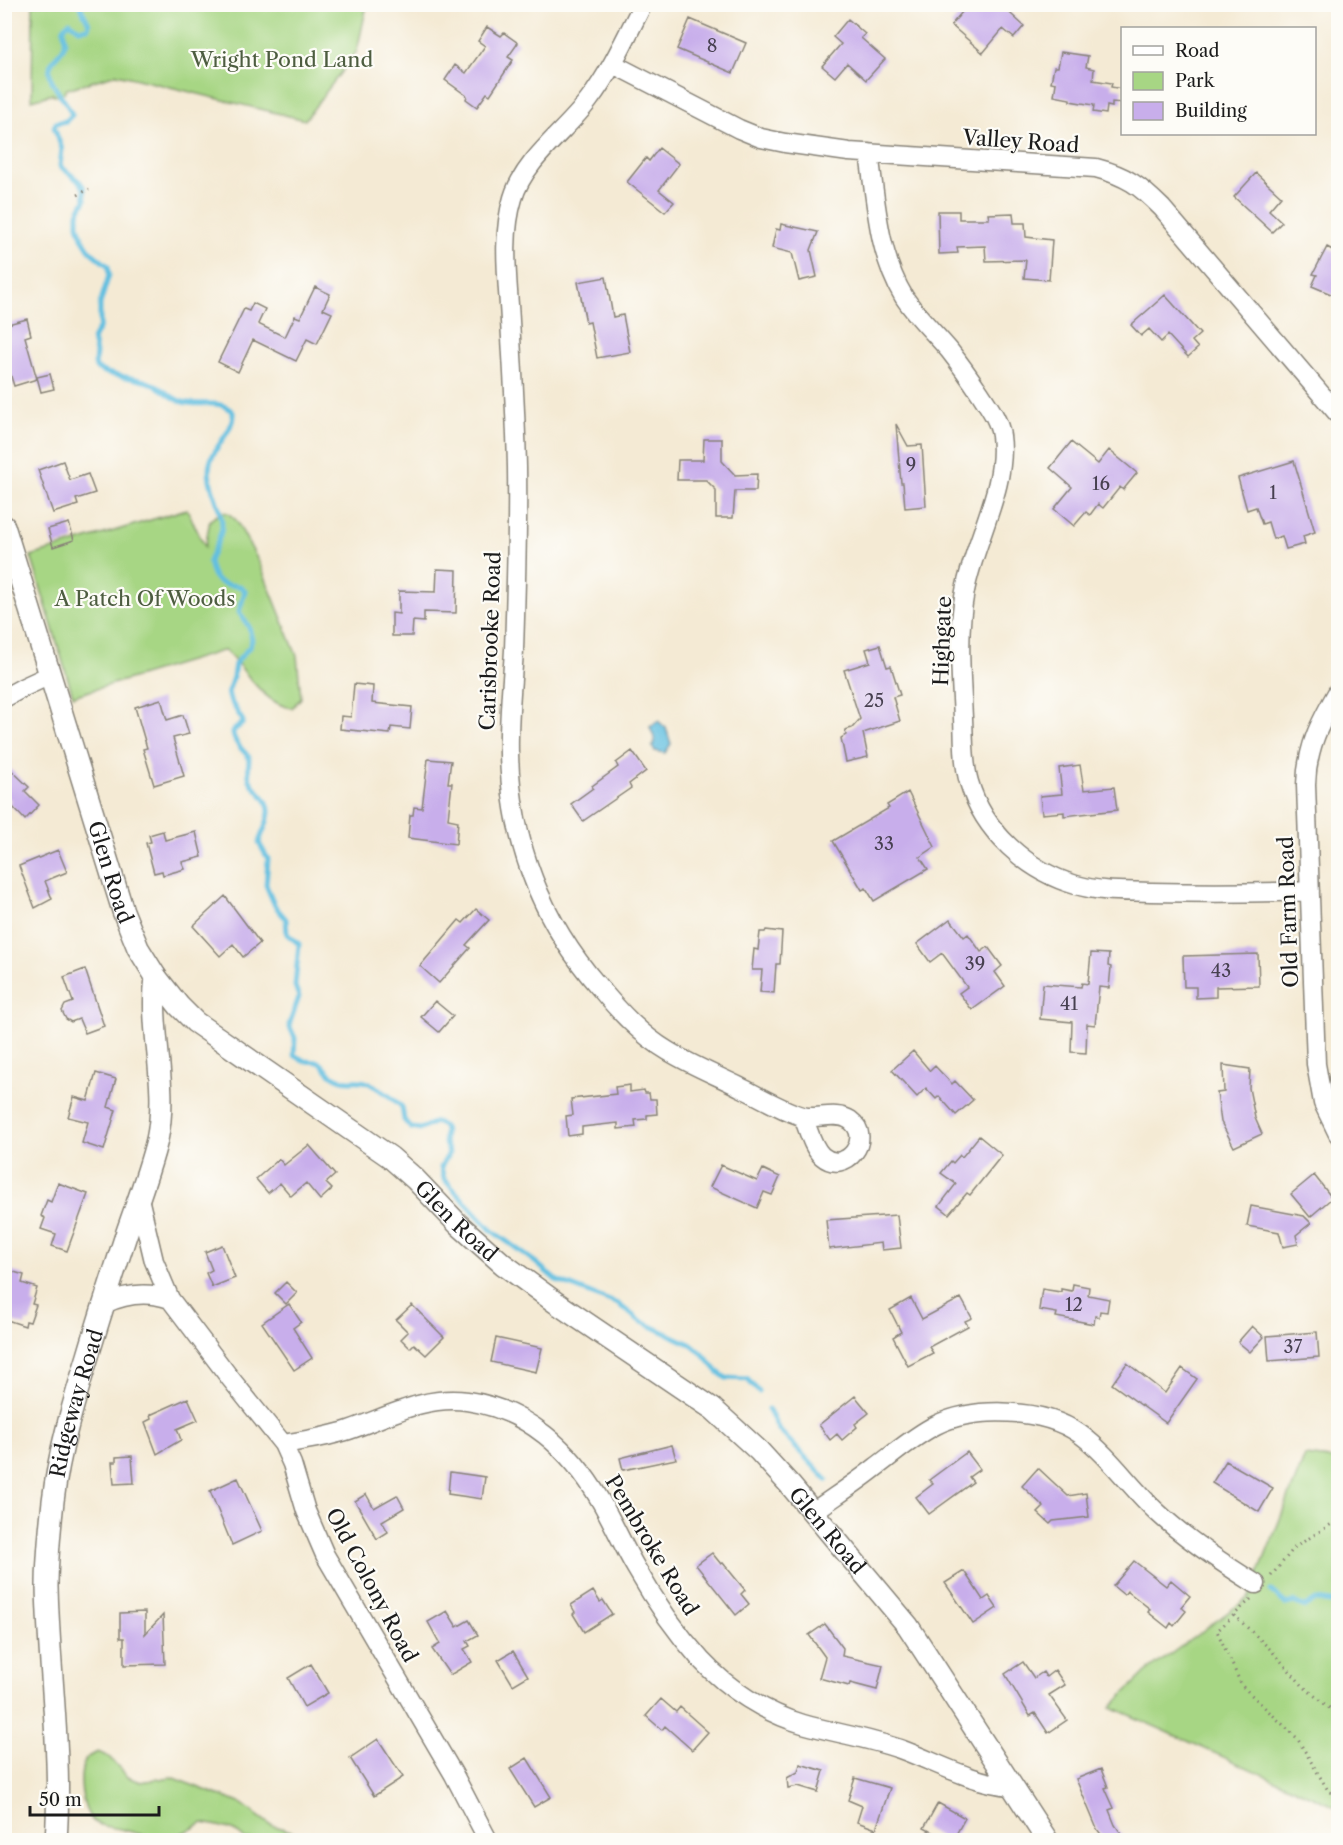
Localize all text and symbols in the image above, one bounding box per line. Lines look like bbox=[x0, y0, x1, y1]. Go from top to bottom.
legend bbox=[1121, 27, 1316, 135]
house number: 8 bbox=[707, 35, 717, 57]
text: Road bbox=[1175, 40, 1220, 62]
park label: Wright Pond Land bbox=[190, 47, 373, 72]
text: Park bbox=[1175, 70, 1216, 92]
text: Building bbox=[1175, 100, 1247, 122]
street label: Valley Road bbox=[961, 124, 1080, 158]
house number: 9 bbox=[906, 454, 916, 476]
house number: 16 bbox=[1092, 473, 1110, 495]
house number: 1 bbox=[1269, 482, 1277, 504]
street label: Carisbrooke Road bbox=[474, 551, 506, 731]
park label: A Patch Of Woods bbox=[54, 586, 235, 611]
street label: Highgate bbox=[928, 596, 956, 686]
house number: 25 bbox=[864, 690, 884, 712]
street label: Glen Road bbox=[83, 818, 139, 927]
house number: 33 bbox=[874, 833, 894, 855]
street label: Old Farm Road bbox=[1273, 836, 1303, 988]
house number: 39 bbox=[965, 953, 985, 975]
house number: 43 bbox=[1211, 960, 1231, 982]
house number: 41 bbox=[1060, 993, 1078, 1015]
street label: Glen Road bbox=[410, 1175, 503, 1266]
house number: 12 bbox=[1065, 1294, 1083, 1316]
street label: Ridgeway Road bbox=[44, 1326, 108, 1480]
house number: 37 bbox=[1284, 1336, 1303, 1358]
street label: Pembroke Road bbox=[600, 1470, 704, 1620]
street label: Glen Road bbox=[784, 1482, 871, 1579]
street label: Old Colony Road bbox=[321, 1504, 423, 1667]
scale bar bbox=[30, 1779, 159, 1817]
text: 50 m bbox=[39, 1789, 82, 1811]

